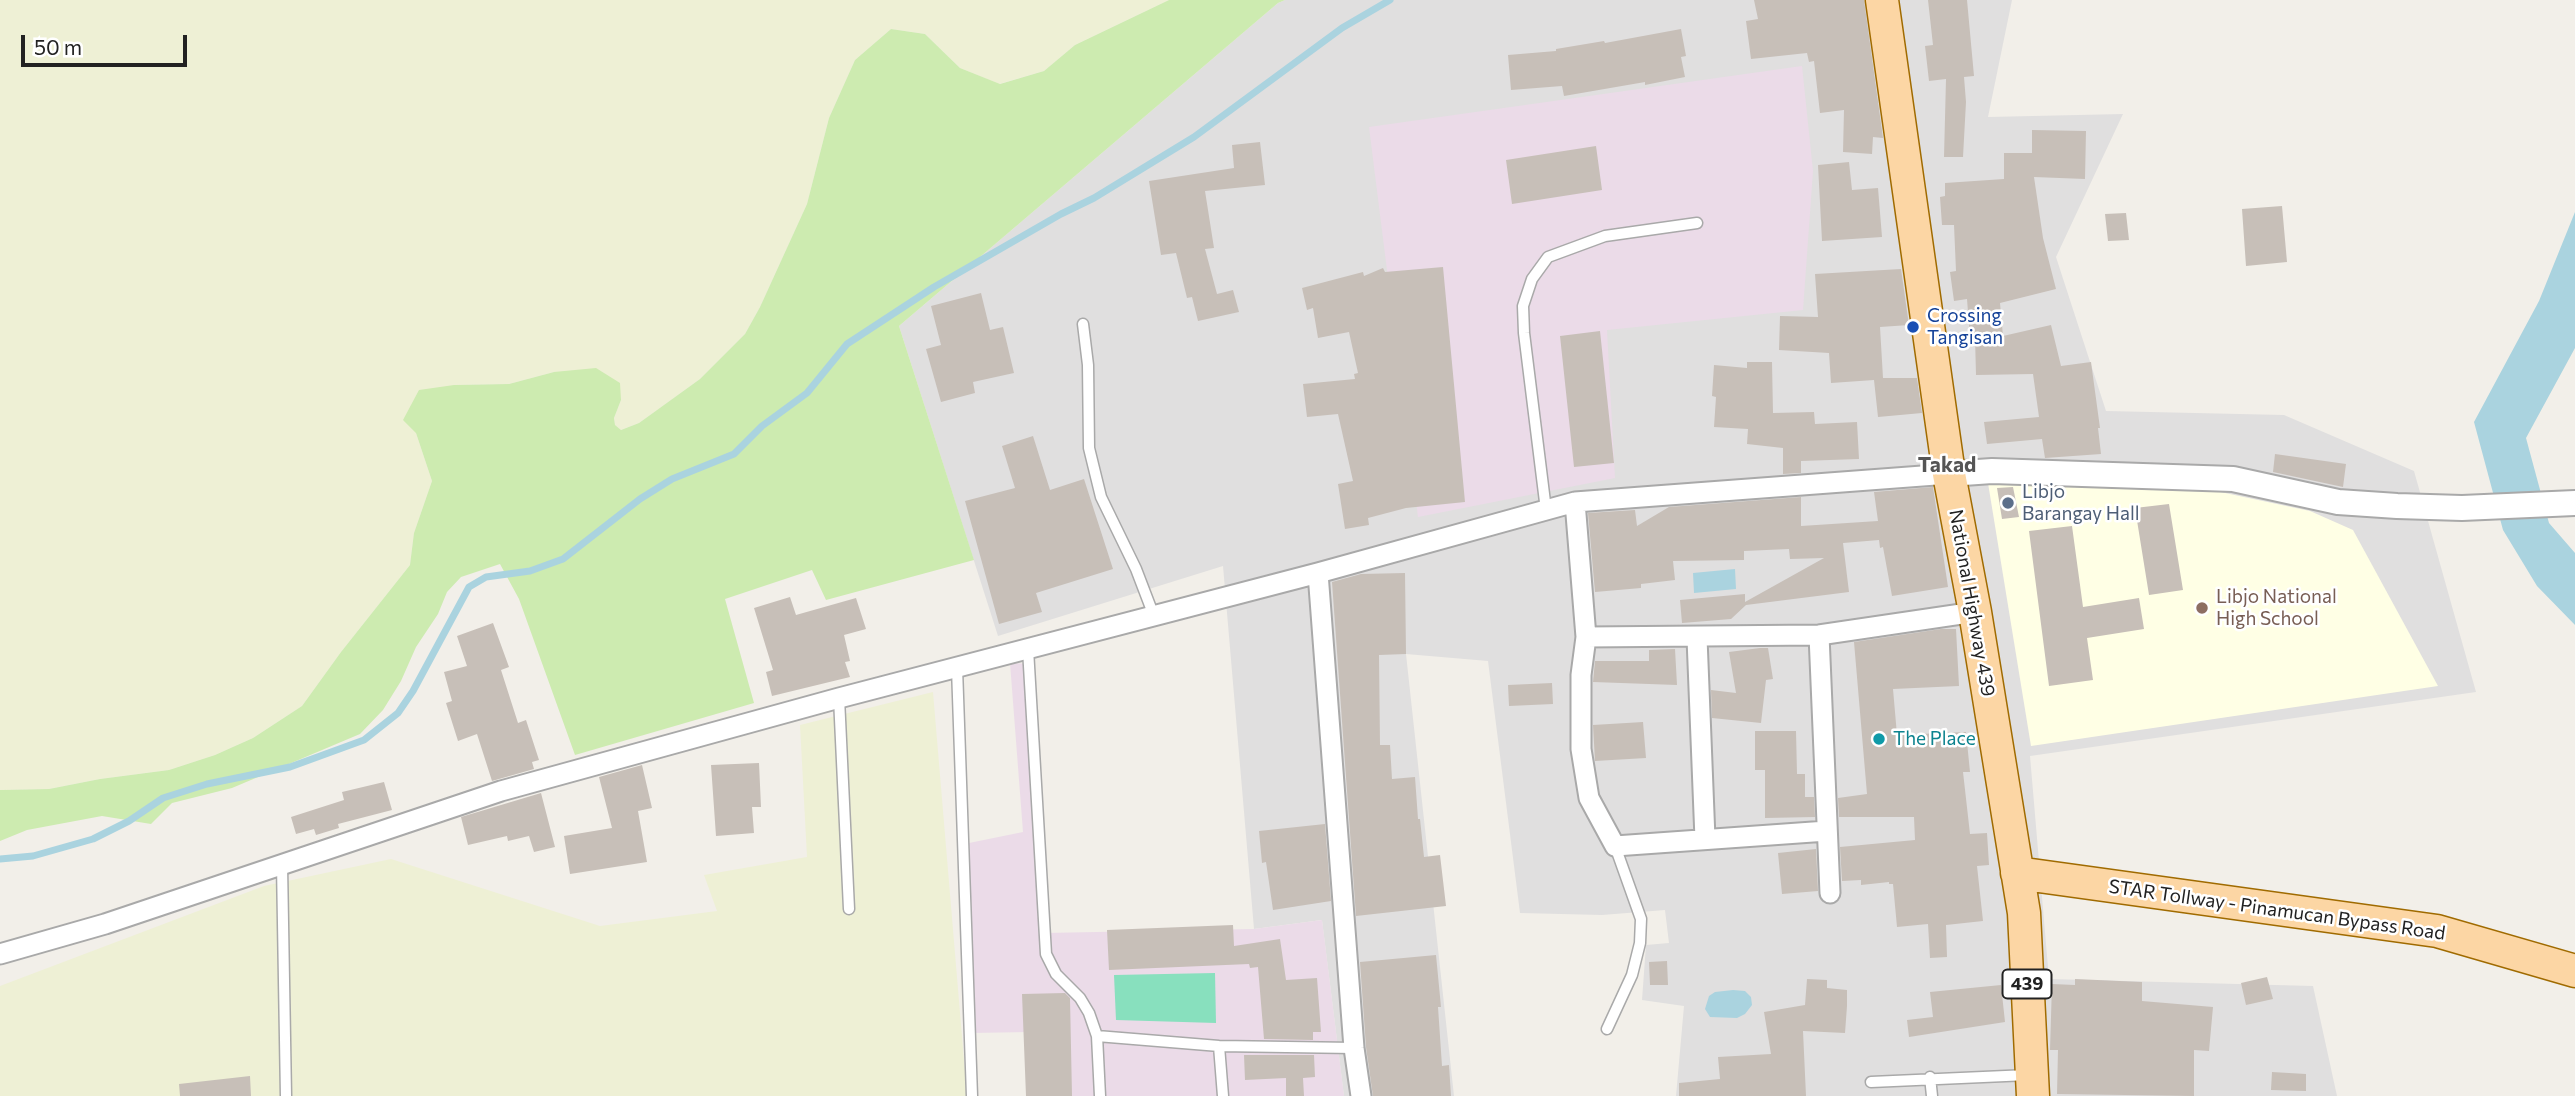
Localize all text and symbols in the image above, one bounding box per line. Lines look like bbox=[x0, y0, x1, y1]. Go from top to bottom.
scale bar bbox=[24, 21, 191, 65]
text: 50 m bbox=[34, 34, 82, 59]
place label: Crossing Tangisan bbox=[1927, 305, 2003, 349]
marker: Crossing Tangisan bbox=[1905, 319, 1921, 335]
district label: Takad bbox=[1918, 452, 1976, 478]
place label: Libjo Barangay Hall bbox=[2022, 481, 2140, 525]
marker: Libjo Barangay Hall bbox=[2000, 495, 2016, 511]
street label: National Highway 439 bbox=[1944, 508, 2000, 698]
place label: Libjo National High School bbox=[2216, 586, 2337, 630]
marker: Libjo National High School bbox=[2194, 600, 2210, 616]
place label: The Place bbox=[1893, 728, 1976, 750]
marker: The Place bbox=[1871, 731, 1887, 747]
street label: STAR Tollway - Pinamucan Bypass Road bbox=[2107, 875, 2447, 945]
road number: 439 bbox=[2002, 970, 2052, 999]

